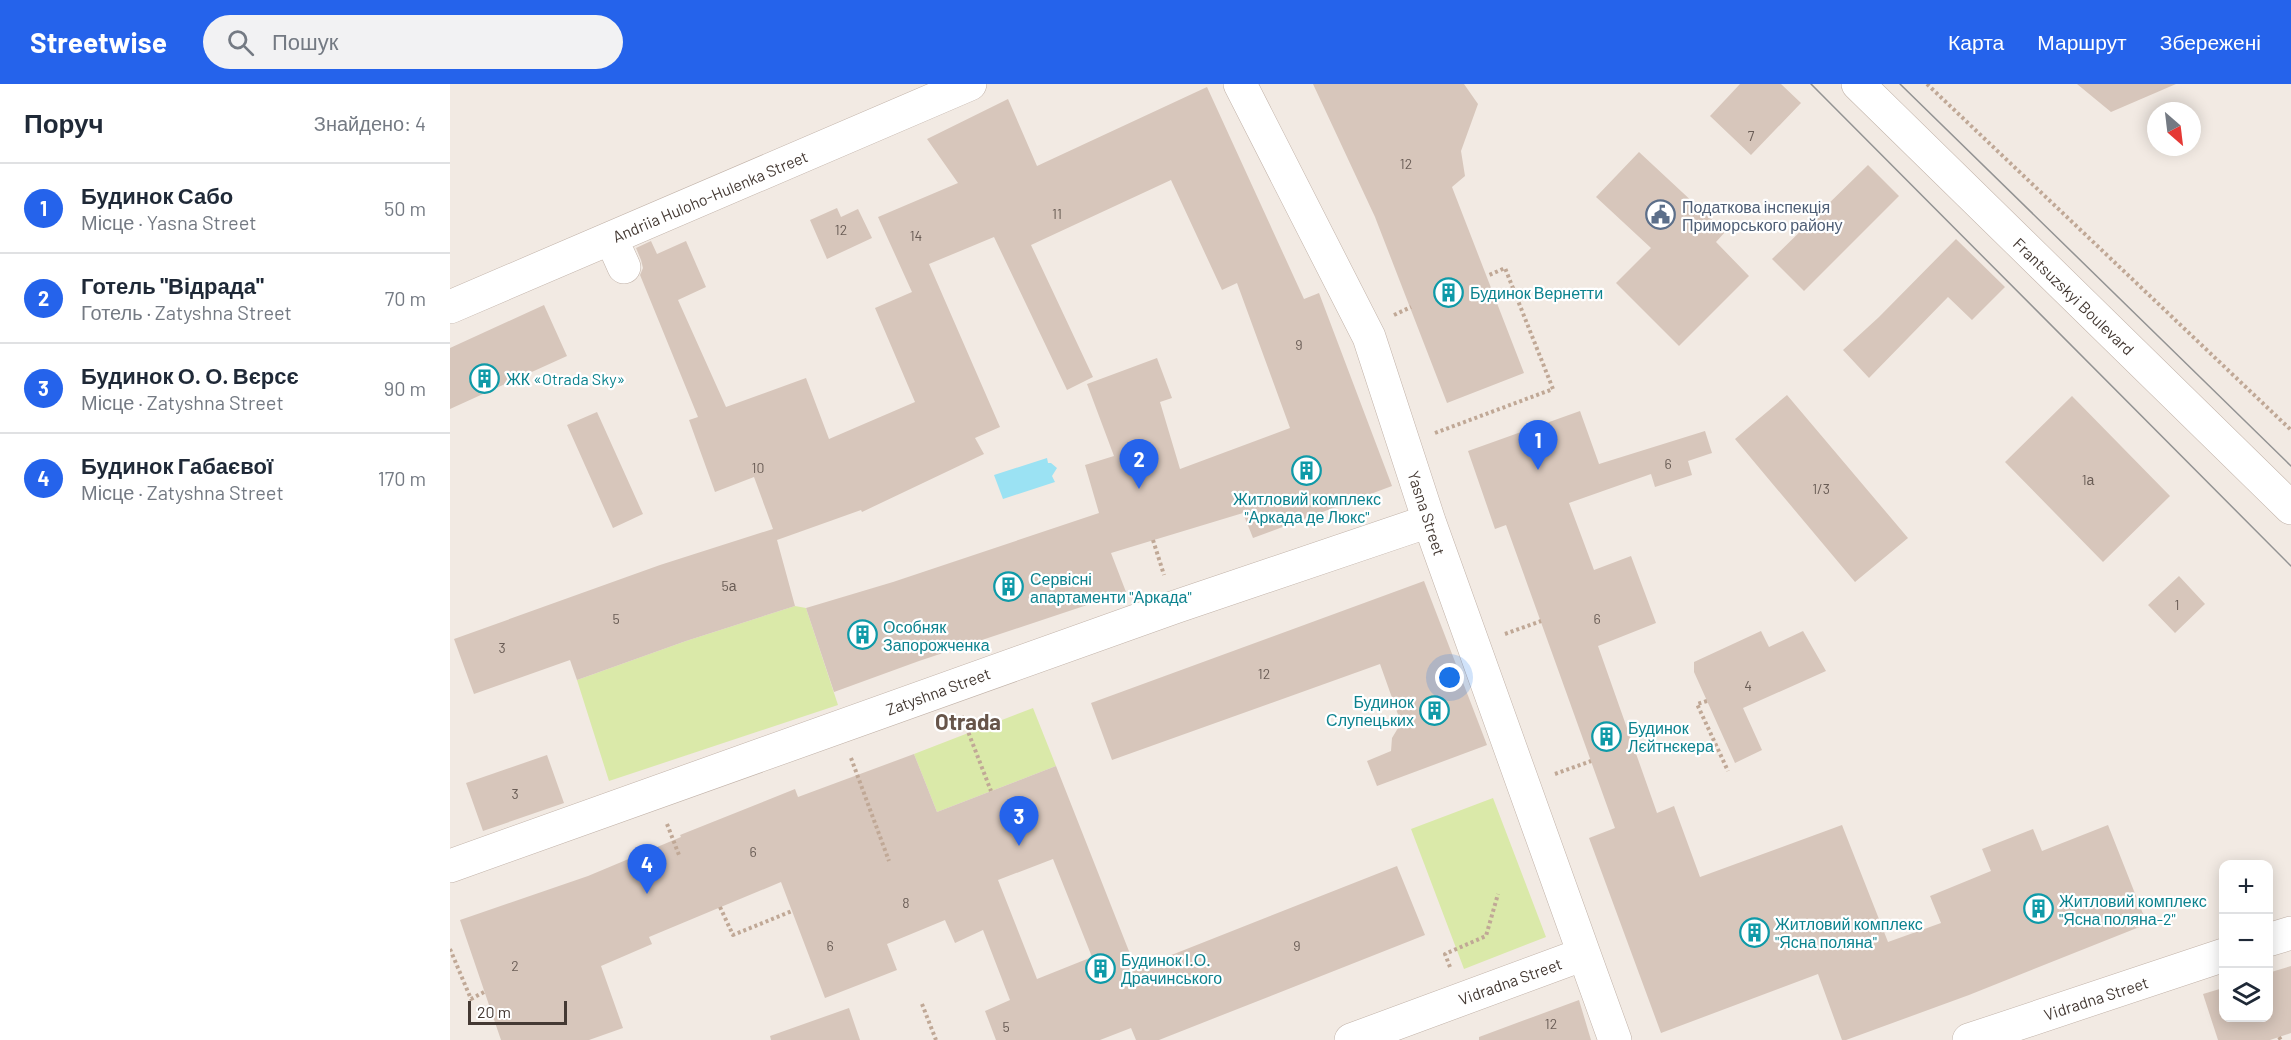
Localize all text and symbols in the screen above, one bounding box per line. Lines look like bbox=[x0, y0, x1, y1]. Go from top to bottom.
search box bbox=[203, 15, 623, 69]
text: Streetwise bbox=[30, 25, 167, 59]
icon: search bbox=[224, 26, 257, 59]
text: Пошук bbox=[272, 28, 338, 54]
text: Карта bbox=[1948, 29, 2004, 54]
text: Маршрут bbox=[2037, 29, 2127, 54]
text: Збережені bbox=[2160, 29, 2261, 54]
north arrow bbox=[2147, 102, 2201, 156]
text: Поруч bbox=[24, 107, 104, 138]
text: Знайдено: 4 bbox=[314, 111, 426, 135]
house number: 7 bbox=[1748, 127, 1755, 144]
street label: Andriia Huloho-Hulenka Street bbox=[610, 146, 810, 246]
house number: 12 bbox=[1400, 155, 1412, 172]
text: Будинок Сабо bbox=[81, 182, 233, 208]
text: 1 bbox=[40, 196, 47, 220]
text: 50 m bbox=[384, 196, 426, 220]
place label: Податкова інспекція Приморського району bbox=[1682, 197, 1843, 234]
public building icon: Податкова інспекція Приморського району bbox=[1645, 199, 1677, 231]
house number: 11 bbox=[1052, 205, 1062, 222]
text: Місце · Yasna Street bbox=[81, 210, 257, 234]
house number: 12 bbox=[835, 221, 847, 238]
house number: 14 bbox=[910, 227, 922, 244]
street label: Frantsuzskyi Boulevard bbox=[2010, 233, 2138, 359]
text: Готель "Відрада" bbox=[81, 272, 264, 298]
building icon: Будинок Вернетти bbox=[1433, 276, 1465, 308]
place label: Будинок Вернетти bbox=[1470, 283, 1603, 302]
text: 2 bbox=[38, 286, 49, 310]
text: 70 m bbox=[385, 286, 426, 310]
text: Готель · Zatyshna Street bbox=[81, 300, 292, 324]
house number: 9 bbox=[1295, 336, 1303, 353]
text: Будинок О. О. Вєрсє bbox=[81, 362, 299, 388]
building icon: ЖК «Otrada Sky» bbox=[469, 362, 501, 394]
place label: ЖК «Otrada Sky» bbox=[506, 369, 625, 388]
text: 3 bbox=[38, 376, 49, 400]
text: 90 m bbox=[384, 376, 426, 400]
text: Місце · Zatyshna Street bbox=[81, 390, 284, 414]
pin: 1 bbox=[1518, 420, 1558, 470]
pin: 2 bbox=[1120, 440, 1158, 489]
text: Будинок Габаєвої bbox=[81, 452, 273, 478]
building icon: Житловий комплекс "Аркада де Люкс" bbox=[1291, 454, 1323, 486]
house number: 6 bbox=[1664, 455, 1672, 472]
house number: 10 bbox=[752, 459, 764, 476]
text: 4 bbox=[37, 466, 50, 490]
text: 170 m bbox=[378, 466, 426, 490]
street label: Yasna Street bbox=[1404, 468, 1450, 558]
house number: 1а bbox=[2082, 471, 2095, 488]
text: Місце · Zatyshna Street bbox=[81, 480, 284, 504]
house number: 1/3 bbox=[1812, 480, 1830, 497]
place label: Житловий комплекс "Аркада де Люкс" bbox=[1233, 489, 1381, 526]
place label: Сервісні апартаменти "Аркада" bbox=[1030, 569, 1192, 606]
building icon: Сервісні апартаменти "Аркада" bbox=[993, 571, 1025, 603]
house number: 5а bbox=[722, 577, 737, 594]
house number: 1 bbox=[2175, 596, 2179, 613]
house number: 5 bbox=[612, 610, 620, 627]
house number: 6 bbox=[1593, 610, 1601, 627]
place label: Особняк Запорожченка bbox=[883, 617, 990, 654]
building icon: Особняк Запорожченка bbox=[846, 619, 878, 651]
house number: 3 bbox=[498, 639, 506, 656]
street label: Zatyshna Street bbox=[883, 663, 993, 719]
your location bbox=[1435, 663, 1464, 692]
house number: 12 bbox=[1258, 665, 1270, 682]
house number: 4 bbox=[1744, 677, 1752, 694]
place label: Будинок Слупецьких bbox=[1326, 692, 1415, 729]
building icon: Будинок Слупецьких bbox=[1419, 694, 1451, 726]
district label: Otrada bbox=[935, 708, 1001, 734]
place label: Будинок Лєйтнєкера bbox=[1628, 718, 1714, 755]
building icon: Будинок Лєйтнєкера bbox=[1591, 720, 1623, 752]
house number: 3 bbox=[511, 785, 519, 802]
pin: 3 bbox=[1000, 796, 1038, 846]
house number: 6 bbox=[749, 843, 757, 860]
pin: 4 bbox=[628, 844, 666, 894]
map controls bbox=[2219, 860, 2273, 1022]
button: + bbox=[2219, 860, 2273, 914]
place label: Житловий комплекс "Ясна поляна-2" bbox=[2059, 891, 2207, 928]
building icon: Житловий комплекс "Ясна поляна-2" bbox=[2022, 893, 2054, 925]
house number: 8 bbox=[902, 894, 910, 911]
place label: Житловий комплекс "Ясна поляна" bbox=[1775, 914, 1923, 951]
button: − bbox=[2219, 914, 2273, 968]
building icon: Житловий комплекс "Ясна поляна" bbox=[1738, 916, 1770, 948]
house number: 6 bbox=[826, 937, 834, 954]
house number: 9 bbox=[1293, 937, 1301, 954]
place label: Будинок І.О. Драчинського bbox=[1121, 950, 1222, 987]
building icon: Будинок І.О. Драчинського bbox=[1084, 952, 1116, 984]
street label: Vidradna Street bbox=[1456, 953, 1564, 1009]
house number: 2 bbox=[511, 957, 519, 974]
button: layers bbox=[2219, 968, 2273, 1022]
street label: Vidradna Street bbox=[2041, 972, 2151, 1024]
scale bar bbox=[468, 998, 567, 1026]
text: 20 m bbox=[477, 1002, 511, 1021]
house number: 12 bbox=[1545, 1015, 1557, 1032]
house number: 5 bbox=[1002, 1018, 1010, 1035]

